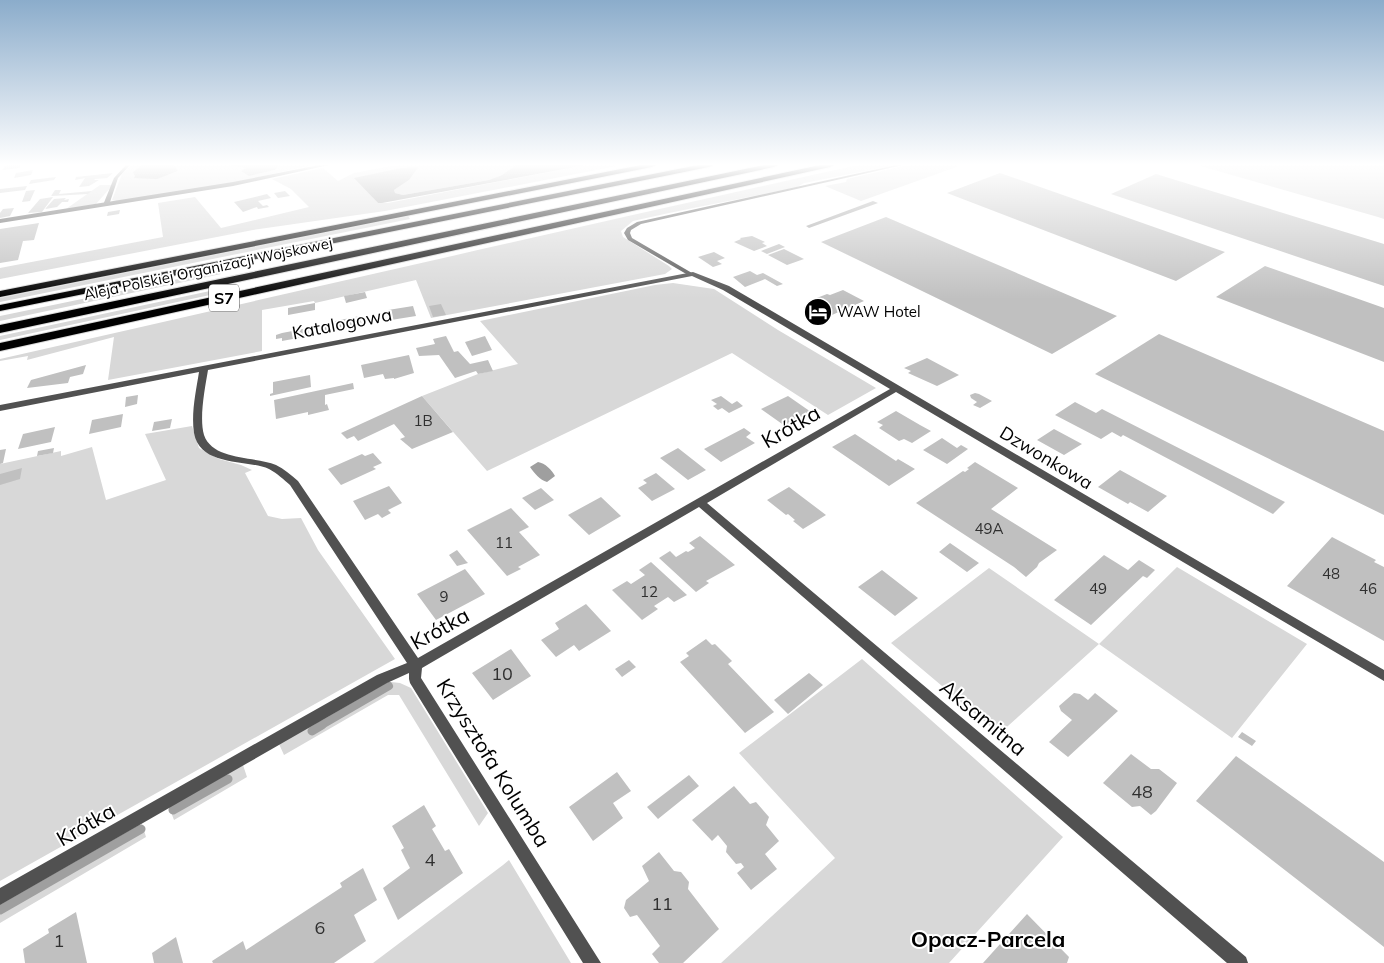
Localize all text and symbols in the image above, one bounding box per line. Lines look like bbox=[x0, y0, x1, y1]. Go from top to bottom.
street label: Aleja Polskiej Organizacji Wojskowej bbox=[82, 233, 334, 304]
road number: S7 bbox=[209, 284, 239, 312]
hotel icon: WAW Hotel bbox=[803, 297, 833, 327]
place label: WAW Hotel bbox=[837, 302, 921, 321]
street label: Katalogowa bbox=[290, 303, 394, 344]
street label: Krótka bbox=[757, 399, 824, 453]
house number: 1B bbox=[413, 411, 433, 430]
street label: Dzwonkowa bbox=[996, 421, 1097, 494]
house number: 49A bbox=[974, 519, 1004, 538]
house number: 11 bbox=[495, 533, 513, 552]
house number: 48 bbox=[1322, 564, 1340, 583]
house number: 49 bbox=[1089, 579, 1107, 598]
house number: 46 bbox=[1359, 579, 1377, 598]
house number: 12 bbox=[640, 582, 658, 601]
house number: 9 bbox=[439, 587, 449, 606]
street label: Krótka bbox=[406, 601, 474, 655]
house number: 10 bbox=[491, 662, 513, 685]
street label: Krzysztofa Kolumba bbox=[431, 673, 556, 852]
street label: Aksamitna bbox=[935, 674, 1032, 761]
house number: 48 bbox=[1131, 780, 1153, 803]
street label: Krótka bbox=[52, 797, 119, 851]
house number: 4 bbox=[425, 848, 436, 871]
house number: 11 bbox=[651, 892, 673, 915]
house number: 6 bbox=[315, 916, 325, 939]
district label: Opacz-Parcela bbox=[911, 925, 1065, 953]
house number: 1 bbox=[54, 929, 64, 952]

